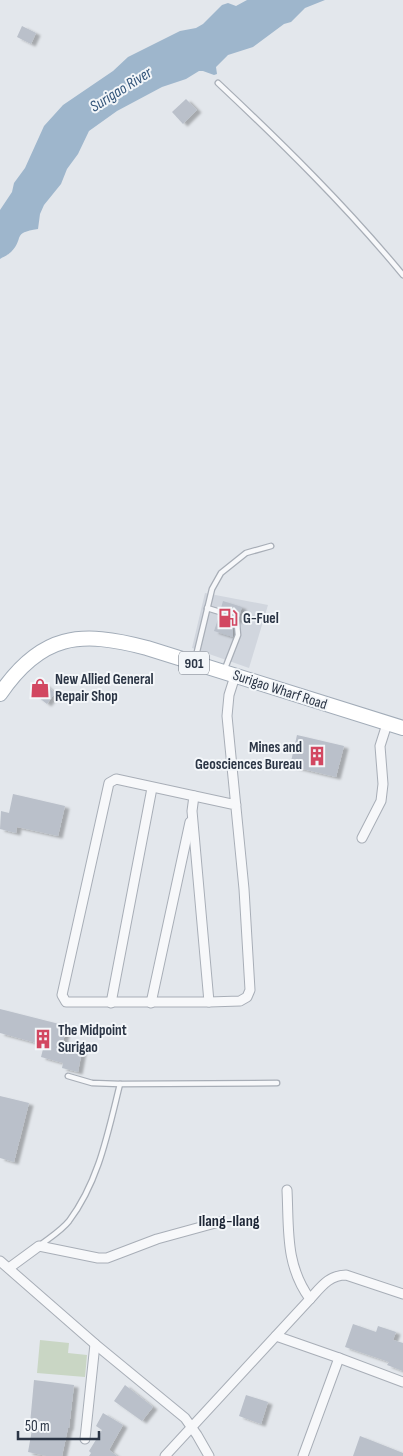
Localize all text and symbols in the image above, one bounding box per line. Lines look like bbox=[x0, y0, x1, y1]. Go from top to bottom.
water label: Surigao River bbox=[87, 63, 156, 116]
fuel station icon: G-Fuel bbox=[217, 607, 239, 629]
place label: G-Fuel bbox=[243, 609, 279, 628]
road number: 901 bbox=[179, 651, 209, 674]
street label: Surigao Wharf Road bbox=[230, 666, 330, 714]
place label: New Allied General Repair Shop bbox=[55, 670, 154, 706]
shop icon: New Allied General Repair Shop bbox=[29, 677, 51, 699]
place label: Mines and Geosciences Bureau bbox=[195, 738, 302, 774]
building icon: Mines and Geosciences Bureau bbox=[306, 745, 328, 767]
place label: The Midpoint Surigao bbox=[58, 1021, 127, 1057]
building icon: The Midpoint Surigao bbox=[32, 1028, 54, 1050]
district label: Ilang-Ilang bbox=[199, 1212, 260, 1231]
scale bar bbox=[18, 1408, 99, 1440]
text: 50 m bbox=[25, 1417, 50, 1436]

